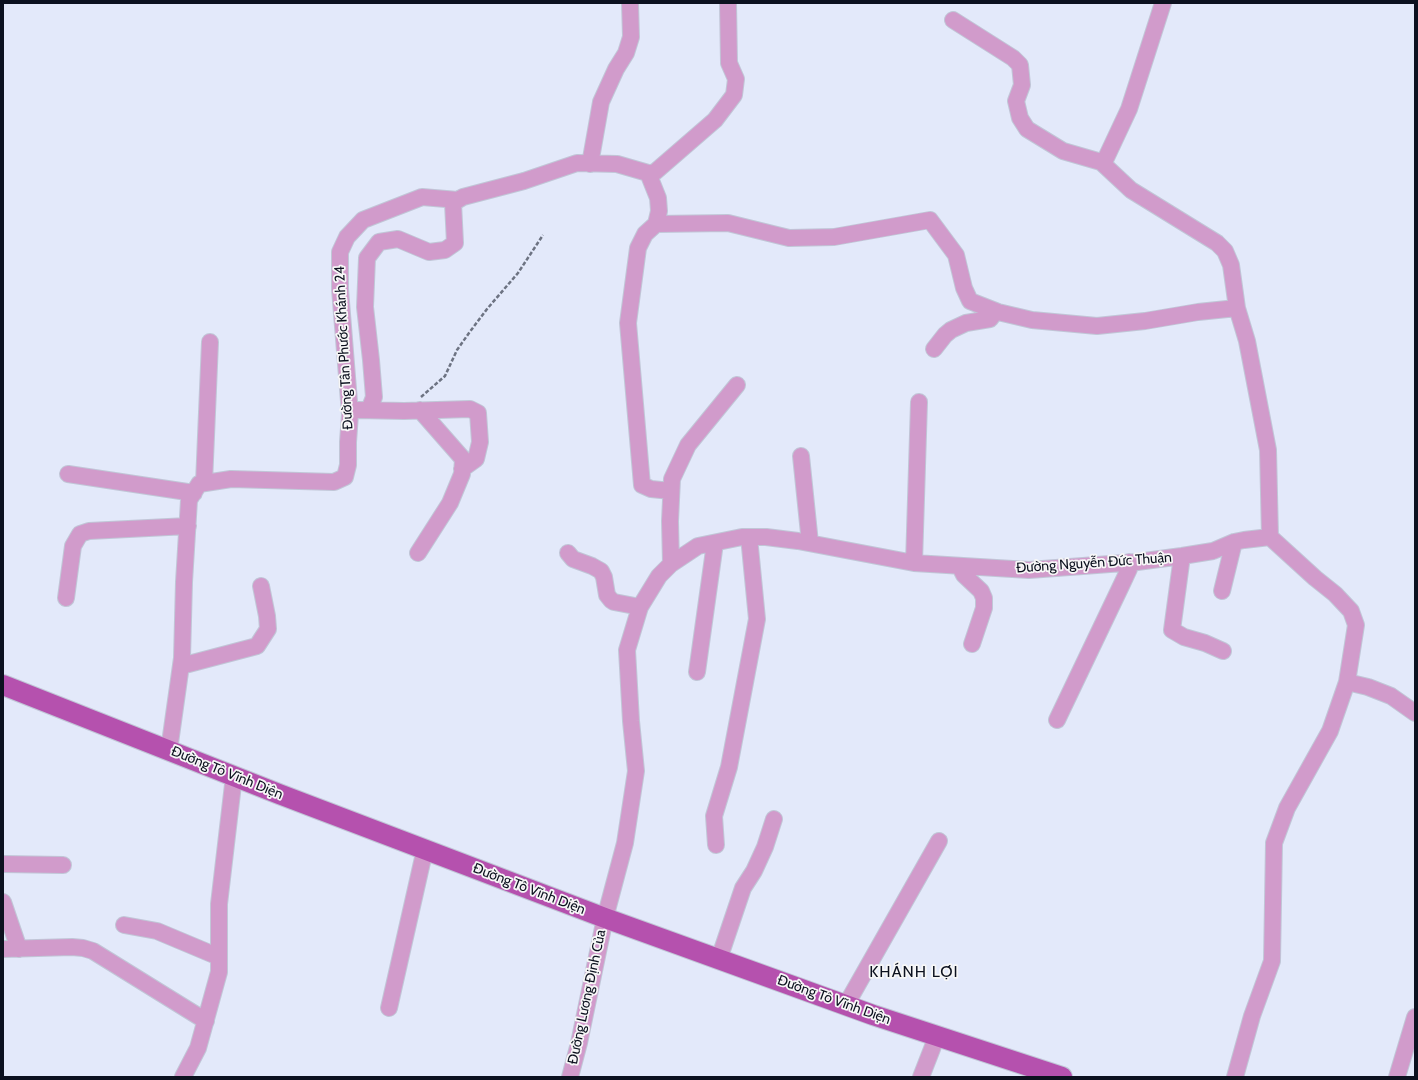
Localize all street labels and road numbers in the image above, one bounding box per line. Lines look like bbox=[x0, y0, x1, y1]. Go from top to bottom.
street label: Đường Tân Phước Khánh 24 bbox=[331, 266, 357, 430]
street label: Đường Nguyễn Đức Thuận bbox=[1016, 549, 1172, 577]
street label: Đường Tô Vĩnh Diện bbox=[169, 743, 285, 803]
street label: Đường Tô Vĩnh Diện bbox=[470, 860, 588, 918]
street label: Đường Lương Định Của bbox=[565, 928, 609, 1066]
street label: Đường Tô Vĩnh Diện bbox=[775, 972, 893, 1028]

